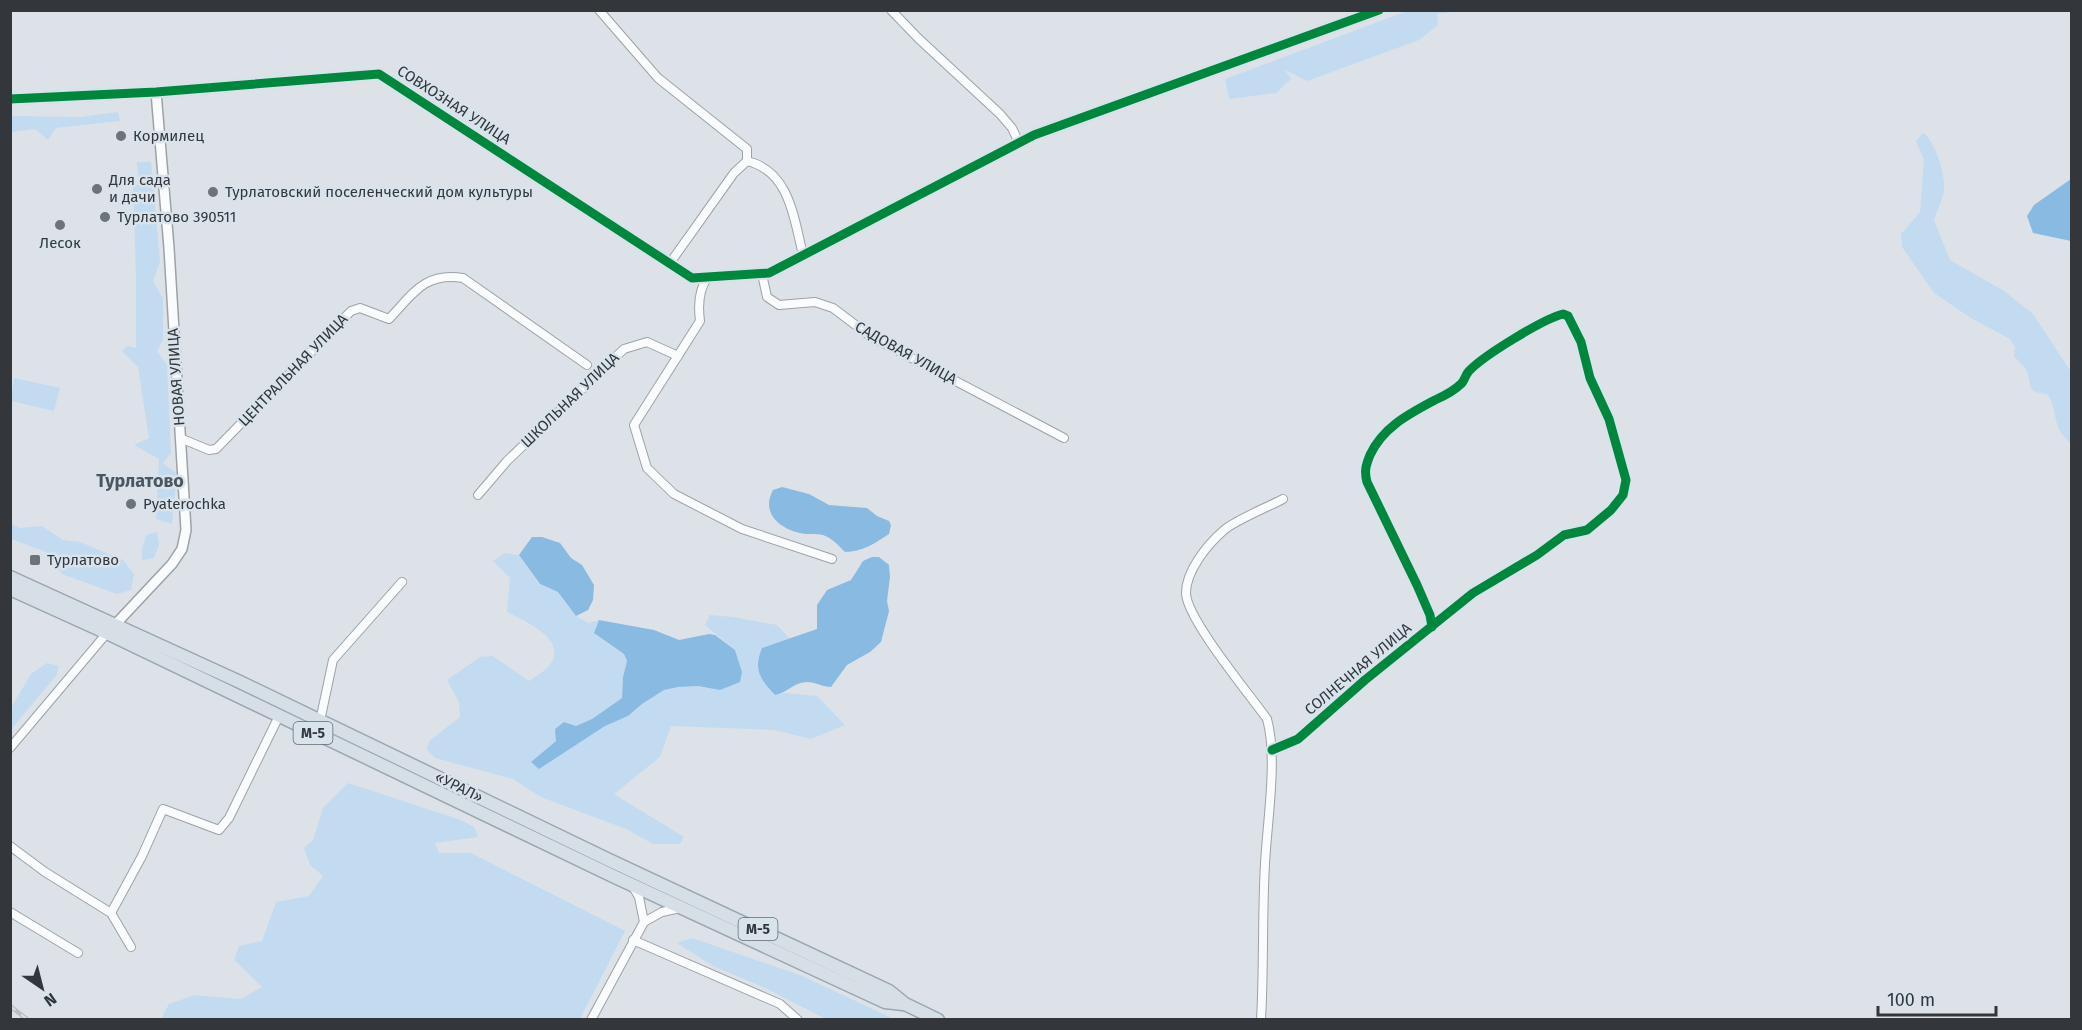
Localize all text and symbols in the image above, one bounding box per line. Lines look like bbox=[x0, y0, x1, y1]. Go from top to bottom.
street label: СОВХОЗНАЯ УЛИЦА bbox=[394, 62, 514, 149]
place label: Кормилец bbox=[133, 127, 204, 145]
marker: Кормилец bbox=[114, 129, 128, 143]
place label: Для сада и дачи bbox=[108, 171, 171, 206]
marker: Для сада и дачи bbox=[90, 182, 104, 196]
place label: Турлатовский поселенческий дом культуры bbox=[225, 183, 533, 201]
marker: Турлатовский поселенческий дом культуры bbox=[206, 185, 220, 199]
place label: Турлатово 390511 bbox=[117, 208, 236, 226]
marker: Турлатово 390511 bbox=[98, 210, 112, 224]
marker: Лесок bbox=[53, 218, 67, 232]
place label: Лесок bbox=[39, 234, 81, 252]
street label: ЦЕНТРАЛЬНАЯ УЛИЦА bbox=[235, 310, 352, 430]
street label: САДОВАЯ УЛИЦА bbox=[852, 318, 960, 389]
street label: НОВАЯ УЛИЦА bbox=[164, 327, 188, 426]
street label: ШКОЛЬНАЯ УЛИЦА bbox=[517, 348, 623, 451]
district label: Турлатово bbox=[96, 470, 184, 492]
place label: Pyaterochka bbox=[143, 495, 226, 513]
marker: Pyaterochka bbox=[124, 497, 138, 511]
place label: Турлатово bbox=[47, 551, 119, 569]
marker: Турлатово bbox=[28, 553, 42, 567]
street label: СОЛНЕЧНАЯ УЛИЦА bbox=[1301, 619, 1415, 719]
road number: М-5 bbox=[294, 722, 332, 744]
street label: «УРАЛ» bbox=[432, 768, 486, 806]
road number: М-5 bbox=[738, 918, 777, 940]
north arrow bbox=[12, 958, 72, 1018]
scale bar bbox=[1878, 979, 1996, 1017]
text: N bbox=[41, 989, 60, 1011]
text: 100 m bbox=[1887, 989, 1935, 1011]

